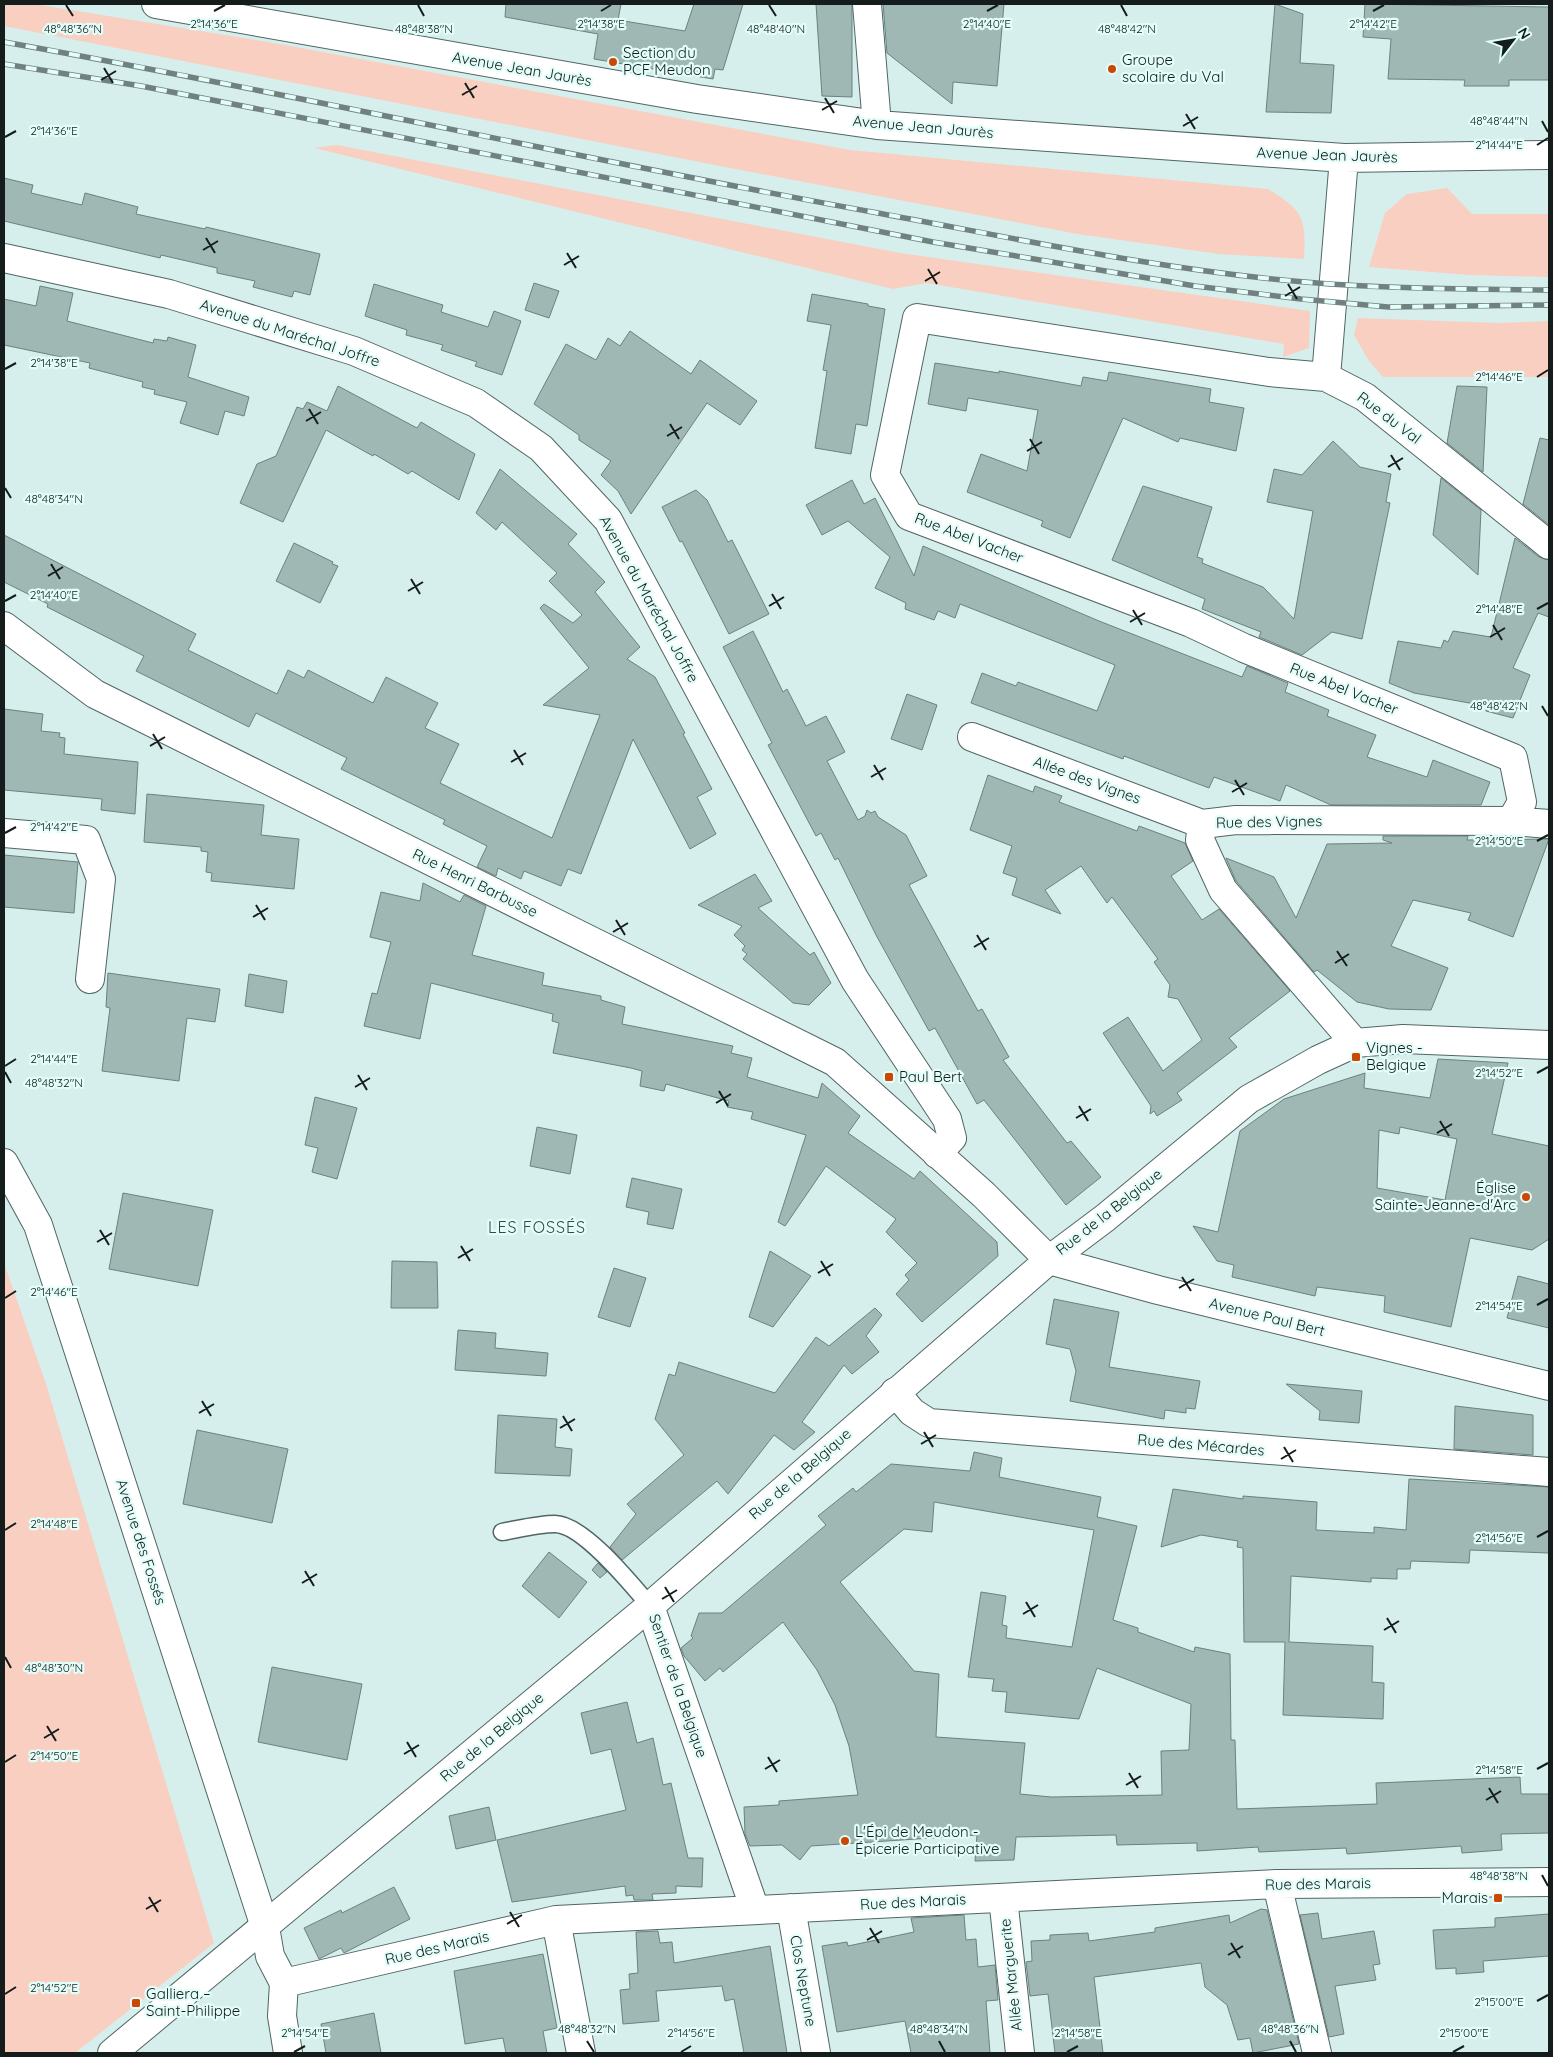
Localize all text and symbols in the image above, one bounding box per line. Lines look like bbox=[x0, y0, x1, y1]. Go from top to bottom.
north arrow bbox=[1488, 15, 1538, 65]
text: 2°14'36"E bbox=[190, 16, 238, 31]
text: 2°14'38"E bbox=[577, 16, 625, 31]
text: 2°14'40"E bbox=[963, 16, 1011, 31]
text: 2°14'42"E bbox=[1349, 16, 1397, 31]
text: 48°48'36"N bbox=[44, 21, 102, 36]
text: 48°48'38"N bbox=[395, 21, 453, 36]
text: 48°48'40"N bbox=[747, 21, 805, 36]
text: 48°48'42"N bbox=[1098, 21, 1156, 36]
text: N bbox=[1514, 24, 1535, 42]
place label: Section du PCF Meudon bbox=[623, 43, 711, 79]
street label: Avenue Jean Jaurès bbox=[451, 47, 593, 90]
place label: Groupe scolaire du Val bbox=[1122, 50, 1224, 86]
marker: Section du PCF Meudon bbox=[607, 56, 619, 68]
marker: Groupe scolaire du Val bbox=[1106, 63, 1118, 75]
street label: Avenue Jean Jaurès bbox=[852, 111, 994, 142]
text: 48°48'44"N bbox=[1470, 113, 1528, 128]
text: 2°14'36"E bbox=[30, 123, 78, 138]
text: 2°14'44"E bbox=[1475, 137, 1523, 152]
street label: Avenue Jean Jaurès bbox=[1256, 143, 1398, 166]
street label: Avenue du Maréchal Joffre bbox=[198, 294, 383, 371]
text: 2°14'38"E bbox=[30, 355, 78, 370]
text: 2°14'46"E bbox=[1475, 369, 1523, 384]
street label: Rue du Val bbox=[1354, 387, 1425, 448]
text: 48°48'34"N bbox=[25, 491, 83, 506]
street label: Rue Abel Vacher bbox=[912, 508, 1027, 567]
street label: Avenue du Maréchal Joffre bbox=[596, 512, 703, 686]
text: 2°14'40"E bbox=[30, 587, 78, 602]
text: 2°14'48"E bbox=[1475, 601, 1523, 616]
street label: Rue Abel Vacher bbox=[1287, 658, 1401, 719]
text: 48°48'42"N bbox=[1470, 698, 1528, 713]
street label: Allée des Vignes bbox=[1031, 751, 1143, 808]
street label: Rue des Vignes bbox=[1216, 811, 1322, 832]
text: 2°14'42"E bbox=[30, 819, 78, 834]
text: 2°14'50"E bbox=[1475, 833, 1523, 848]
street label: Rue Henri Barbusse bbox=[410, 844, 541, 921]
place label: Vignes - Belgique bbox=[1366, 1038, 1426, 1074]
text: 2°14'44"E bbox=[30, 1051, 78, 1066]
marker: Vignes - Belgique bbox=[1350, 1051, 1362, 1063]
text: 2°14'52"E bbox=[1475, 1065, 1523, 1080]
place label: Paul Bert bbox=[899, 1067, 962, 1086]
marker: Paul Bert bbox=[883, 1071, 895, 1083]
text: 48°48'32"N bbox=[25, 1075, 83, 1090]
street label: Rue de la Belgique bbox=[1052, 1164, 1166, 1259]
place label: Église Sainte-Jeanne-d'Arc bbox=[1374, 1178, 1516, 1214]
marker: Église Sainte-Jeanne-d'Arc bbox=[1520, 1191, 1532, 1203]
district label: LES FOSSÉS bbox=[488, 1217, 586, 1237]
text: 2°14'46"E bbox=[30, 1284, 78, 1299]
street label: Avenue Paul Bert bbox=[1207, 1293, 1327, 1340]
text: 2°14'54"E bbox=[1475, 1298, 1523, 1313]
street label: Rue de la Belgique bbox=[745, 1424, 855, 1523]
street label: Rue des Mécardes bbox=[1137, 1429, 1265, 1460]
street label: Avenue des Fossés bbox=[112, 1477, 171, 1607]
text: 2°14'48"E bbox=[30, 1516, 78, 1531]
text: 2°14'56"E bbox=[1475, 1530, 1523, 1545]
street label: Sentier de la Belgique bbox=[645, 1611, 712, 1760]
text: 48°48'30"N bbox=[25, 1660, 83, 1675]
street label: Rue de la Belgique bbox=[436, 1688, 547, 1786]
text: 2°14'50"E bbox=[30, 1748, 78, 1763]
text: 2°14'58"E bbox=[1475, 1762, 1523, 1777]
place label: L'Épi de Meudon - Épicerie Participative bbox=[855, 1822, 999, 1858]
marker: L'Épi de Meudon - Épicerie Participative bbox=[839, 1835, 851, 1847]
text: 48°48'38"N bbox=[1470, 1868, 1528, 1883]
street label: Rue des Marais bbox=[1265, 1873, 1371, 1894]
place label: Marais bbox=[1442, 1888, 1488, 1907]
street label: Rue des Marais bbox=[859, 1889, 966, 1914]
marker: Marais bbox=[1492, 1892, 1504, 1904]
street label: Allée Marguerite bbox=[995, 1918, 1026, 2032]
street label: Rue des Marais bbox=[383, 1926, 491, 1969]
street label: Clos Neptune bbox=[786, 1934, 821, 2028]
text: 2°14'52"E bbox=[30, 1980, 78, 1995]
place label: Galliera – Saint-Philippe bbox=[146, 1984, 240, 2020]
text: 2°15'00"E bbox=[1474, 1994, 1524, 2009]
marker: Galliera – Saint-Philippe bbox=[130, 1997, 142, 2009]
text: 48°48'32"N bbox=[558, 2021, 616, 2036]
text: 48°48'34"N bbox=[910, 2021, 968, 2036]
text: 48°48'36"N bbox=[1261, 2021, 1319, 2036]
text: 2°14'54"E bbox=[281, 2025, 329, 2040]
text: 2°14'56"E bbox=[667, 2025, 715, 2040]
text: 2°14'58"E bbox=[1054, 2025, 1102, 2040]
text: 2°15'00"E bbox=[1439, 2025, 1489, 2040]

